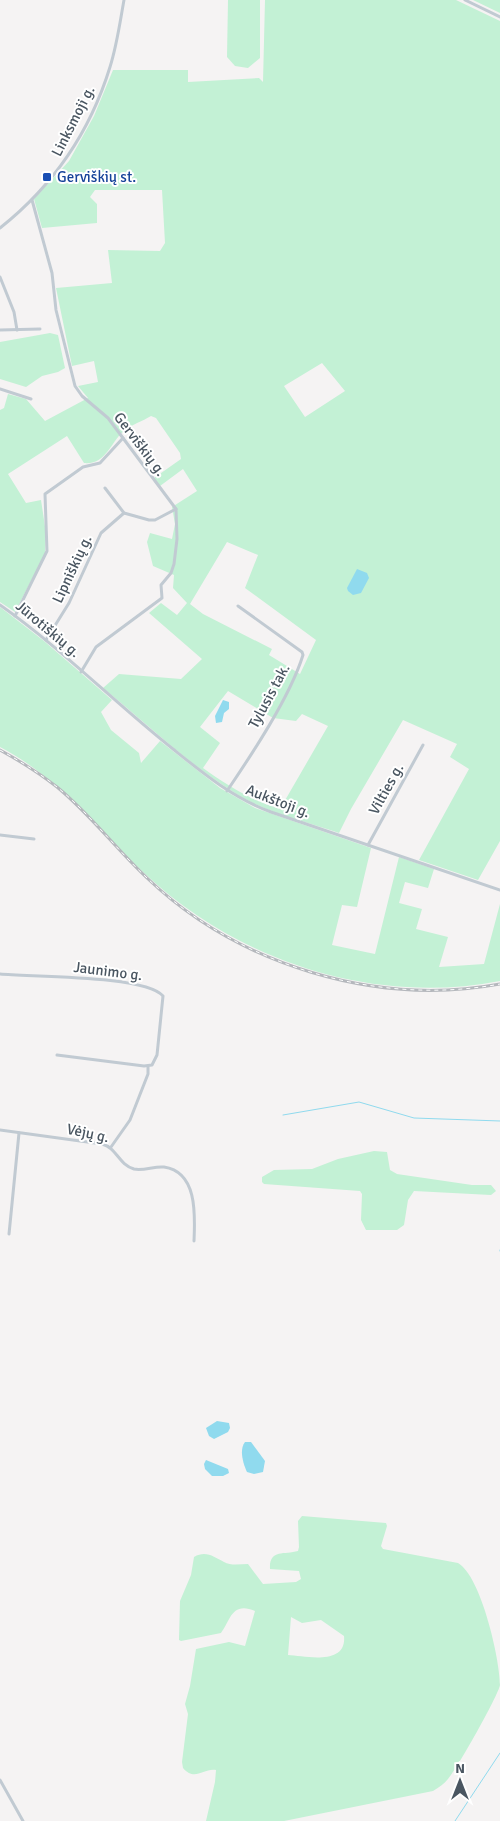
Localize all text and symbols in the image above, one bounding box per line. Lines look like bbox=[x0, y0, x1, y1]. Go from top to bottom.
street label: Linksmoji g. bbox=[47, 83, 99, 159]
place label: Gerviškių st. bbox=[57, 168, 136, 186]
marker: Gerviškių st. bbox=[41, 171, 53, 183]
street label: Gerviškių g. bbox=[110, 409, 170, 480]
street label: Lipniškių g. bbox=[48, 532, 96, 606]
street label: Jūrotiškių g. bbox=[12, 597, 84, 661]
street label: Tylusis tak. bbox=[244, 661, 294, 731]
street label: Vilties g. bbox=[365, 760, 407, 818]
street label: Aukštoji g. bbox=[243, 780, 313, 822]
street label: Jaunimo g. bbox=[73, 958, 144, 984]
street label: Vėjų g. bbox=[65, 1120, 111, 1146]
north arrow bbox=[435, 1756, 485, 1806]
text: N bbox=[455, 1760, 465, 1777]

